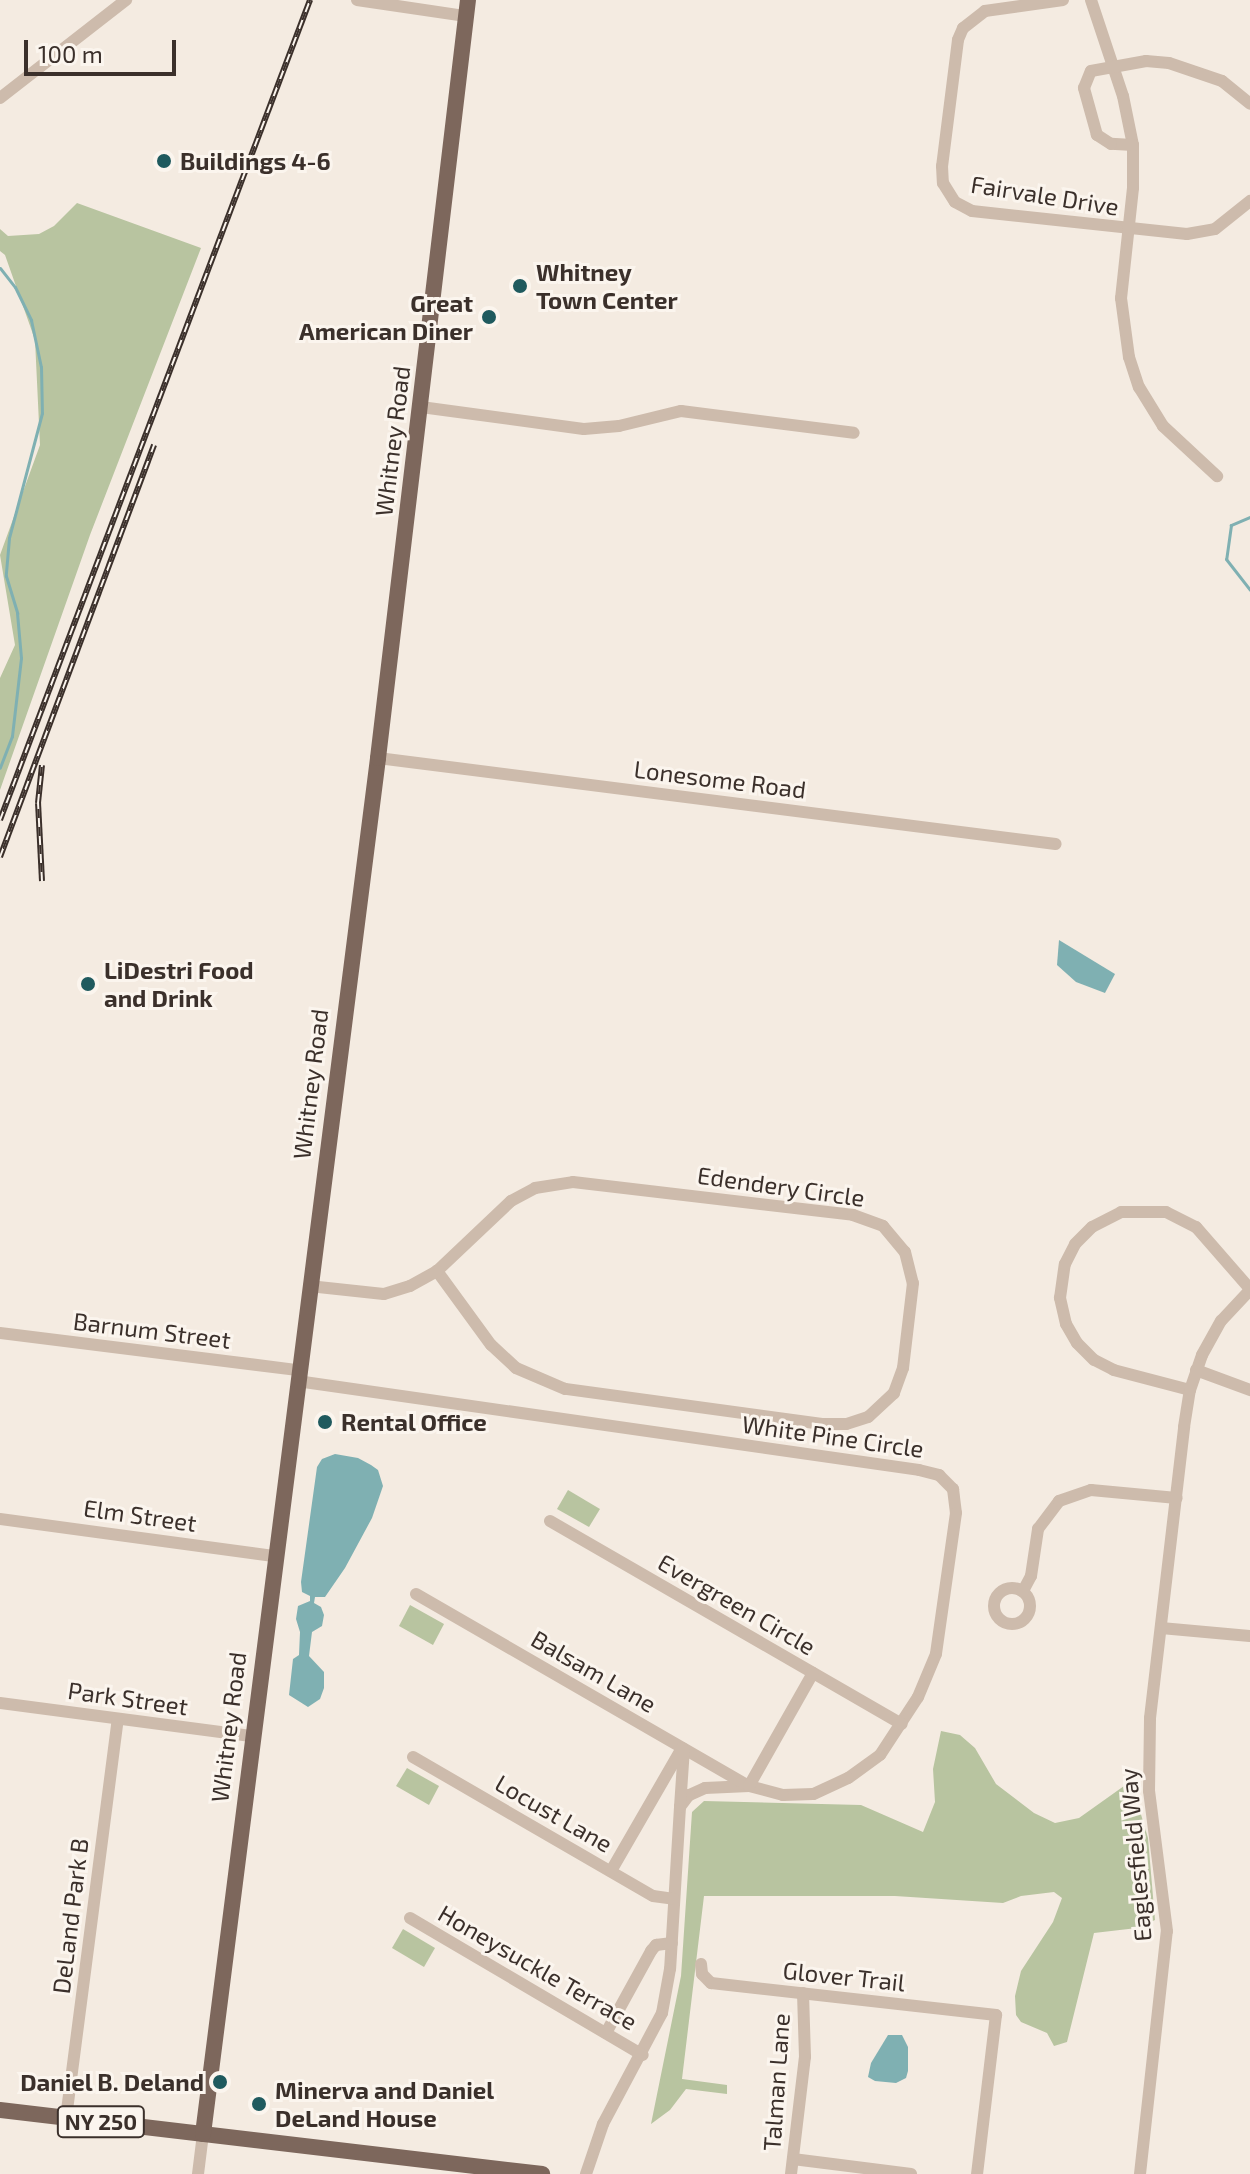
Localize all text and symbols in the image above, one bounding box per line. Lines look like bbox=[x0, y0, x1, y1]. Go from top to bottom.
scale bar bbox=[28, 24, 180, 74]
text: 100 m bbox=[38, 39, 103, 68]
place label: Buildings 4-6 bbox=[180, 147, 331, 175]
marker: Buildings 4-6 bbox=[155, 152, 173, 170]
street label: Fairvale Drive bbox=[969, 169, 1121, 221]
place label: Whitney Town Center bbox=[536, 258, 678, 314]
marker: Whitney Town Center bbox=[511, 277, 529, 295]
place label: Great American Diner bbox=[299, 289, 473, 345]
marker: Great American Diner bbox=[480, 308, 498, 326]
street label: Whitney Road bbox=[368, 364, 416, 518]
street label: Lonesome Road bbox=[632, 754, 808, 804]
place label: LiDestri Food and Drink bbox=[104, 956, 254, 1012]
marker: LiDestri Food and Drink bbox=[79, 975, 97, 993]
street label: Whitney Road bbox=[286, 1007, 334, 1161]
street label: Edendery Circle bbox=[695, 1160, 867, 1212]
street label: Barnum Street bbox=[72, 1306, 232, 1354]
place label: Rental Office bbox=[341, 1408, 487, 1436]
street label: White Pine Circle bbox=[740, 1409, 926, 1463]
marker: Rental Office bbox=[316, 1413, 334, 1431]
street label: Elm Street bbox=[82, 1493, 198, 1537]
street label: Evergreen Circle bbox=[653, 1547, 821, 1661]
street label: Balsam Lane bbox=[526, 1624, 662, 1718]
street label: Whitney Road bbox=[204, 1650, 252, 1804]
street label: Park Street bbox=[66, 1675, 190, 1721]
street label: Eaglesfield Way bbox=[1113, 1767, 1157, 1943]
street label: Locust Lane bbox=[490, 1768, 618, 1858]
street label: DeLand Park B bbox=[46, 1836, 94, 1996]
street label: Honeysuckle Terrace bbox=[433, 1898, 643, 2036]
street label: Glover Trail bbox=[781, 1955, 907, 1997]
street label: Talman Lane bbox=[757, 2012, 795, 2152]
place label: Daniel B. Deland bbox=[20, 2068, 204, 2096]
marker: Daniel B. Deland bbox=[211, 2073, 229, 2091]
place label: Minerva and Daniel DeLand House bbox=[275, 2076, 494, 2132]
marker: Minerva and Daniel DeLand House bbox=[250, 2095, 268, 2113]
road number: NY 250 bbox=[55, 2104, 147, 2140]

